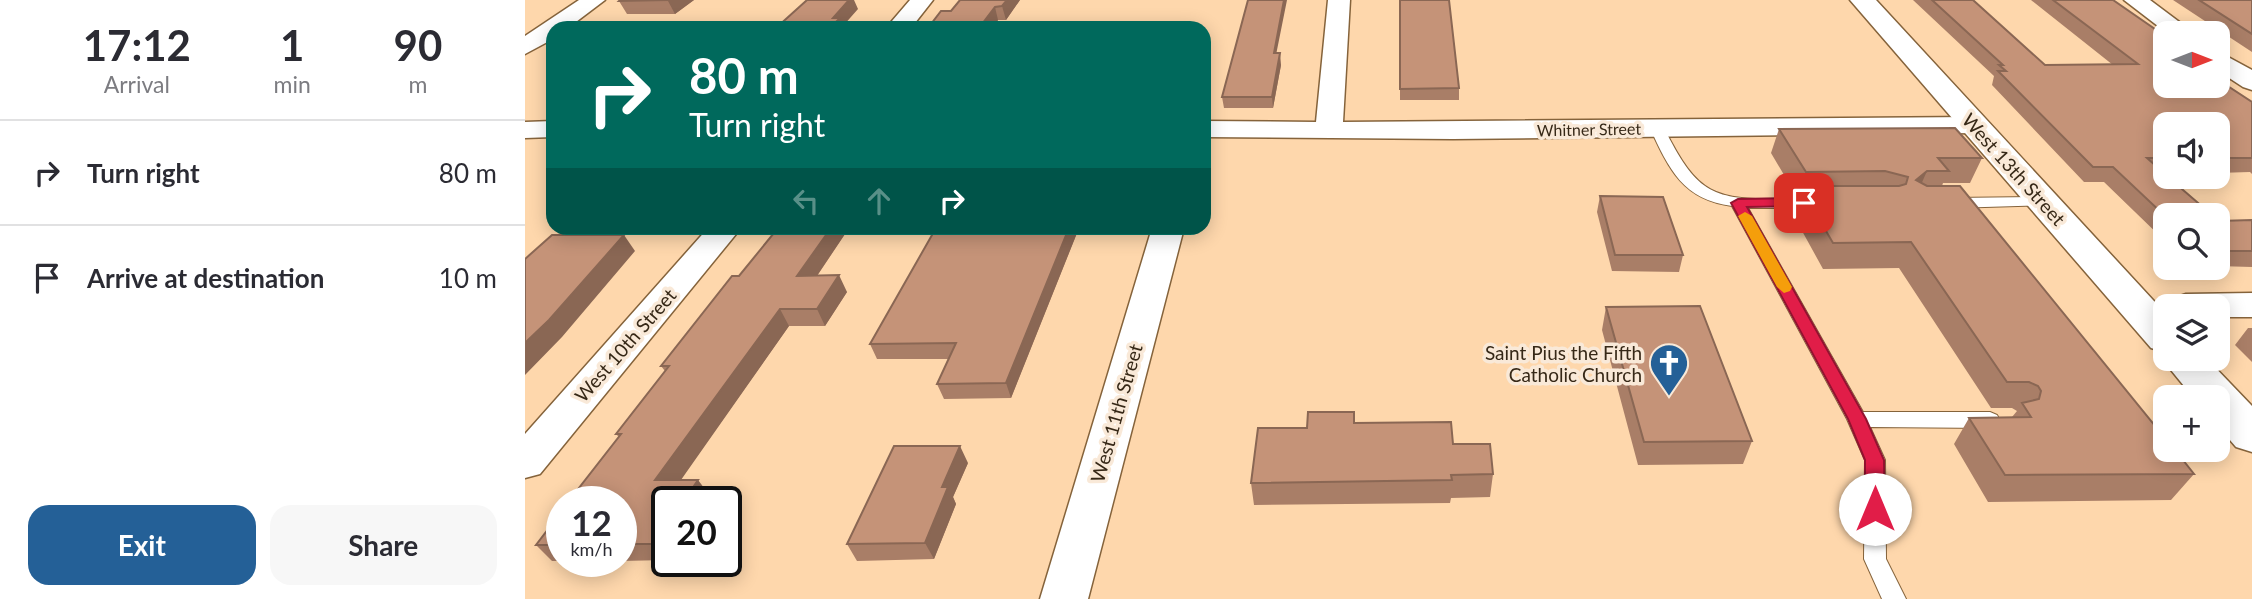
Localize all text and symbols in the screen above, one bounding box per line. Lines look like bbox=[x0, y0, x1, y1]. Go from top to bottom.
text: 17:12 bbox=[83, 20, 191, 70]
text: 1 bbox=[280, 20, 304, 70]
text: 90 bbox=[394, 20, 442, 70]
north arrow bbox=[2153, 21, 2229, 98]
map controls bbox=[2153, 21, 2230, 462]
text: 80 m bbox=[689, 46, 799, 104]
icon: right bbox=[574, 49, 665, 140]
text: Arrival bbox=[104, 70, 170, 98]
text: min bbox=[274, 70, 311, 98]
text: m bbox=[408, 70, 427, 98]
text: Turn right bbox=[689, 105, 825, 144]
street label: West 13th Street bbox=[1958, 108, 2070, 230]
button: sound bbox=[2153, 112, 2230, 189]
street label: Whitner Street bbox=[1537, 119, 1641, 139]
icon: right bbox=[28, 154, 66, 192]
text: Turn right bbox=[87, 157, 200, 189]
text: 80 m bbox=[439, 157, 497, 189]
pin bbox=[1774, 173, 1834, 233]
icon: left bbox=[787, 182, 825, 220]
icon: ahead bbox=[860, 182, 898, 220]
icon: right bbox=[933, 182, 971, 220]
icon: arrive bbox=[1785, 184, 1823, 222]
button: search bbox=[2153, 203, 2230, 280]
icon: arrive bbox=[28, 259, 66, 297]
text: Arrive at destination bbox=[87, 262, 324, 294]
text: 10 m bbox=[439, 262, 497, 294]
street label: West 10th Street bbox=[569, 283, 681, 406]
button: layers bbox=[2153, 294, 2230, 371]
street label: West 11th Street bbox=[1085, 341, 1147, 485]
place label: Saint Pius the Fifth Catholic Church bbox=[1485, 341, 1642, 386]
church icon: Saint Pius the Fifth Catholic Church bbox=[1648, 342, 1690, 397]
button: + bbox=[2153, 385, 2230, 462]
position arrow bbox=[1838, 472, 1912, 546]
speed limit sign: 20 bbox=[651, 486, 742, 577]
text: 12 bbox=[571, 501, 612, 543]
button: Exit bbox=[28, 505, 256, 585]
button: Share bbox=[270, 505, 497, 585]
text: km/h bbox=[570, 538, 613, 560]

